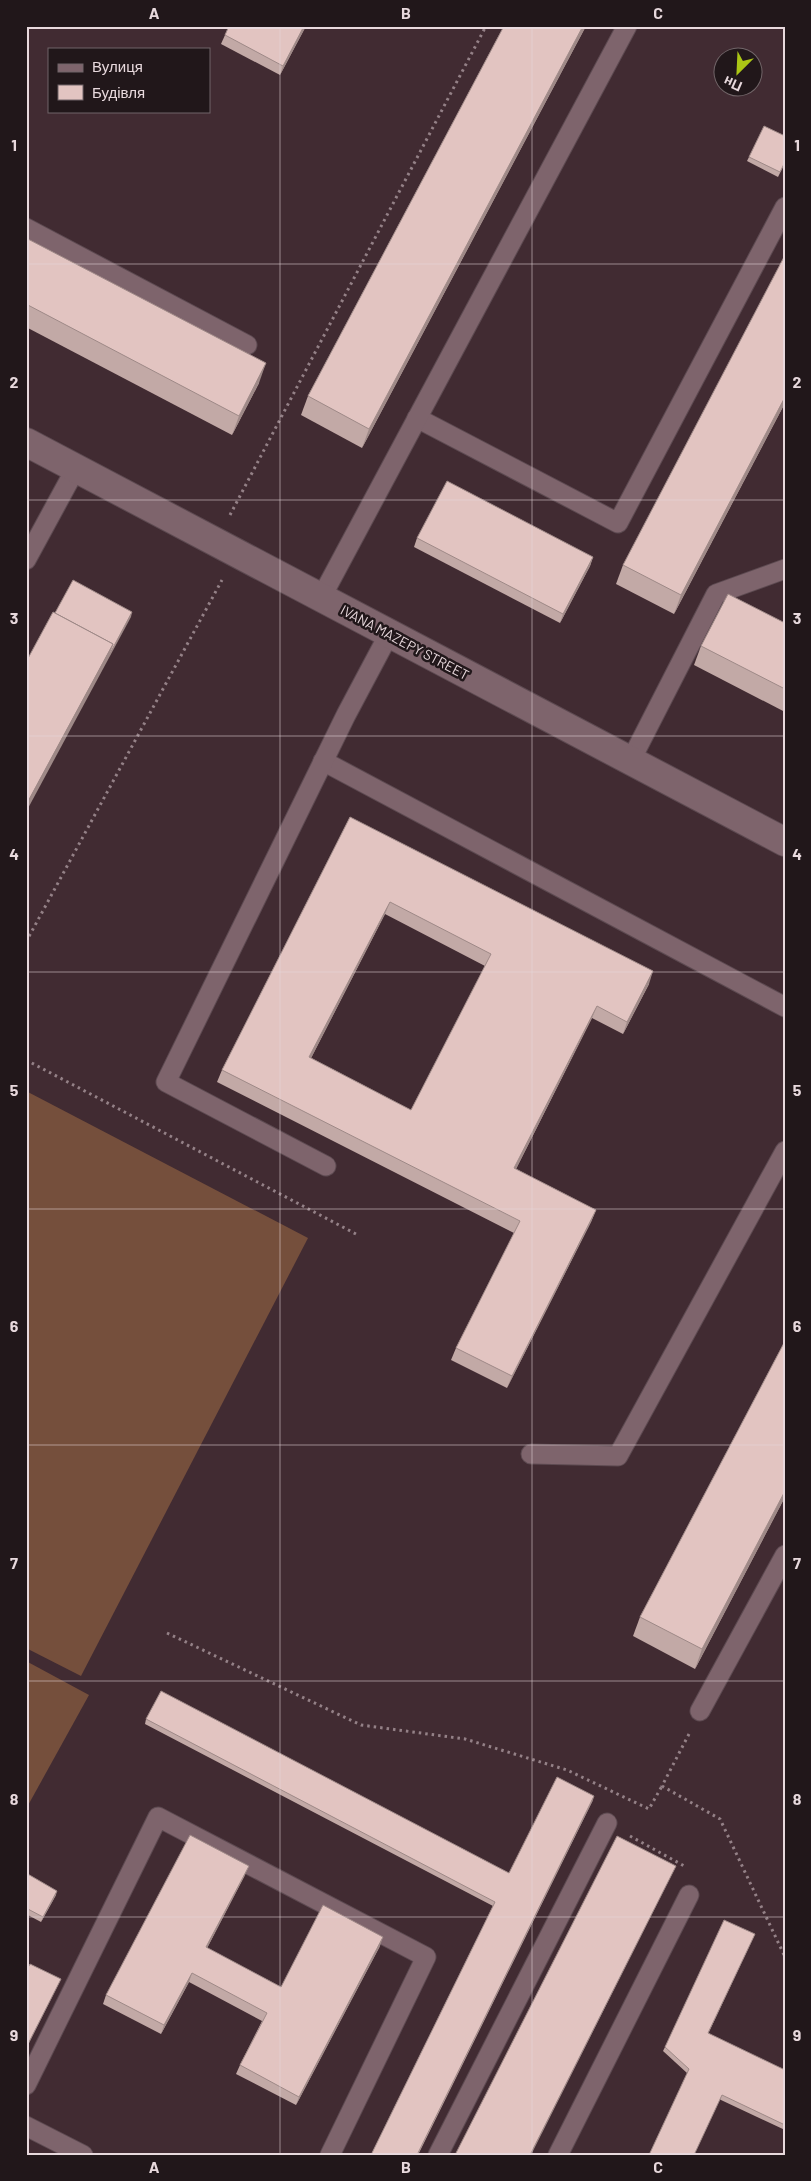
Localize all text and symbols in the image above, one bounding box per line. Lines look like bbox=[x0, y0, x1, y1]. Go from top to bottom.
text: A bbox=[149, 3, 160, 22]
text: B bbox=[401, 3, 411, 22]
text: C bbox=[653, 3, 663, 22]
legend bbox=[48, 48, 210, 112]
north arrow bbox=[714, 48, 764, 98]
text: Вулиця bbox=[92, 57, 143, 75]
text: Пн bbox=[721, 73, 744, 96]
text: Будівля bbox=[92, 83, 145, 101]
text: 1 bbox=[11, 135, 17, 154]
text: 1 bbox=[794, 135, 800, 154]
text: 2 bbox=[10, 372, 19, 391]
text: 2 bbox=[793, 372, 802, 391]
street label: IVANA MAZEPY STREET bbox=[338, 601, 472, 683]
text: 3 bbox=[10, 608, 18, 627]
text: 3 bbox=[793, 608, 801, 627]
text: 4 bbox=[9, 844, 19, 863]
text: 4 bbox=[792, 844, 802, 863]
text: 5 bbox=[10, 1080, 19, 1099]
text: 5 bbox=[793, 1080, 802, 1099]
text: 6 bbox=[10, 1316, 19, 1335]
text: 6 bbox=[793, 1316, 802, 1335]
text: 7 bbox=[10, 1553, 18, 1572]
text: 7 bbox=[793, 1553, 801, 1572]
text: 8 bbox=[10, 1789, 19, 1808]
text: 8 bbox=[793, 1789, 802, 1808]
text: 9 bbox=[10, 2025, 18, 2044]
text: 9 bbox=[793, 2025, 801, 2044]
text: A bbox=[149, 2157, 160, 2176]
text: B bbox=[401, 2157, 411, 2176]
text: C bbox=[653, 2157, 663, 2176]

